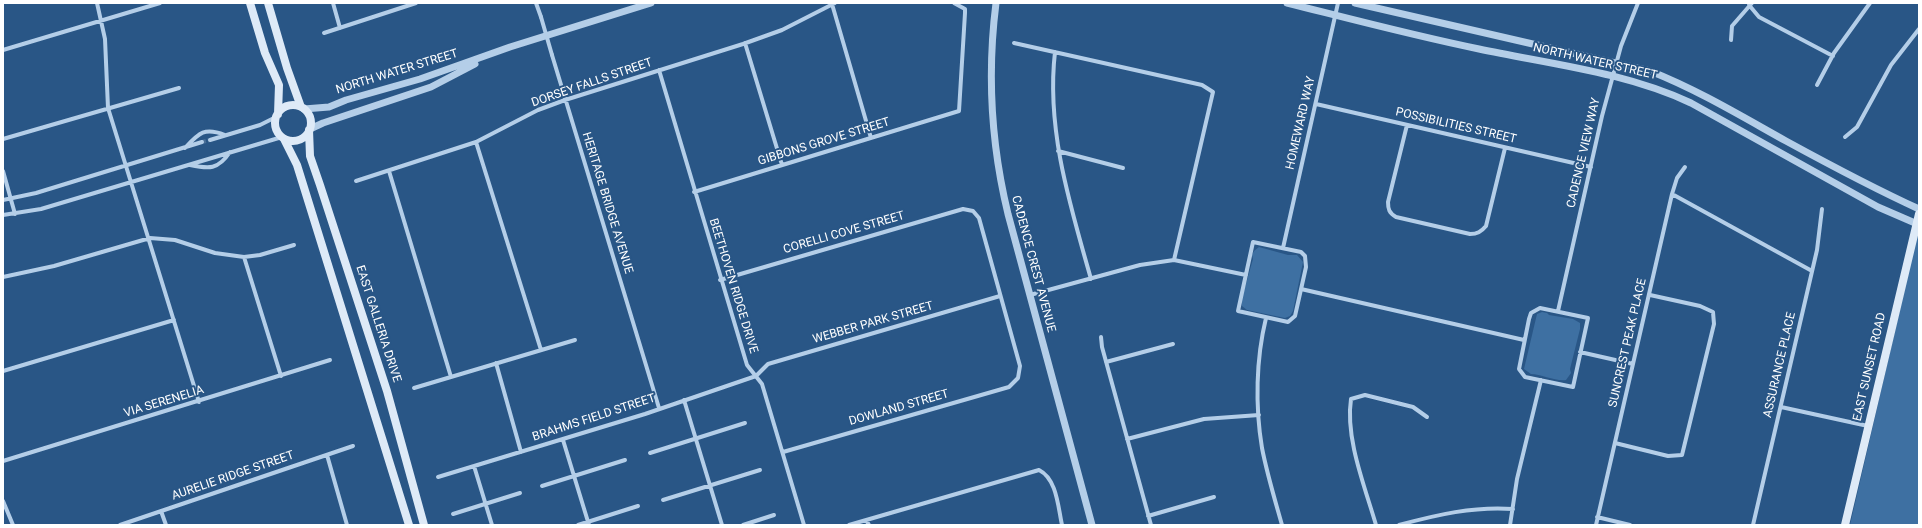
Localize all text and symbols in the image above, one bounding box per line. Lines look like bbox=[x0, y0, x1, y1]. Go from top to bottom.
street label: NORTH WATER STREET bbox=[1532, 41, 1658, 83]
street label: NORTH WATER STREET bbox=[334, 47, 460, 97]
street label: DORSEY FALLS STREET bbox=[530, 56, 654, 110]
street label: HOMEWARD WAY bbox=[1283, 75, 1319, 171]
street label: CADENCE VIEW WAY bbox=[1564, 96, 1604, 210]
street label: POSSIBILITIES STREET bbox=[1394, 105, 1518, 147]
street label: GIBBONS GROVE STREET bbox=[756, 115, 892, 169]
street label: HERITAGE BRIDGE AVENUE bbox=[579, 131, 635, 275]
street label: CADENCE CREST AVENUE bbox=[1008, 194, 1058, 334]
street label: CORELLI COVE STREET bbox=[782, 209, 906, 257]
street label: BEETHOVEN RIDGE DRIVE bbox=[706, 217, 760, 355]
street label: EAST GALLERIA DRIVE bbox=[352, 264, 404, 384]
street label: SUNCREST PEAK PLACE bbox=[1606, 277, 1650, 409]
street label: WEBBER PARK STREET bbox=[811, 299, 935, 347]
street label: ASSURANCE PLACE bbox=[1761, 311, 1799, 419]
street label: EAST SUNSET ROAD bbox=[1851, 311, 1889, 423]
street label: VIA SERENELIA bbox=[122, 383, 206, 421]
street label: DOWLAND STREET bbox=[847, 387, 951, 429]
street label: BRAHMS FIELD STREET bbox=[531, 391, 657, 445]
street label: AURELIE RIDGE STREET bbox=[170, 448, 296, 504]

